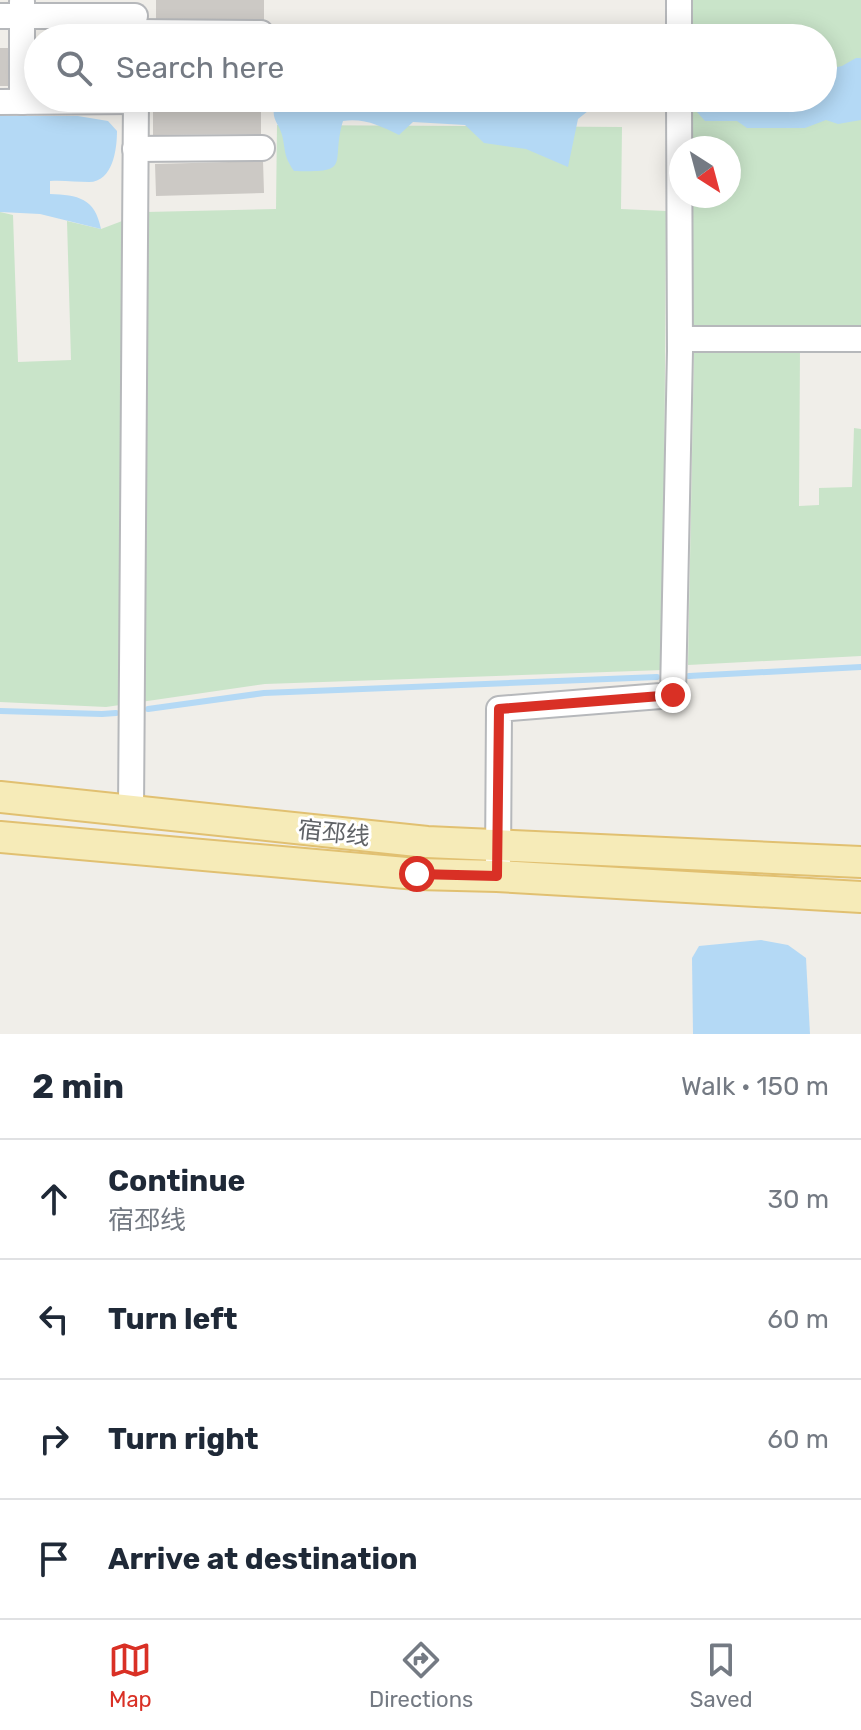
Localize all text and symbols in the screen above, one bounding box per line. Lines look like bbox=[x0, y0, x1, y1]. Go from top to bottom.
search box bbox=[24, 24, 837, 112]
icon: search bbox=[52, 46, 96, 90]
text: Search here bbox=[116, 50, 284, 86]
north arrow bbox=[669, 136, 741, 208]
route end bbox=[655, 677, 691, 713]
street label: 宿邳线 bbox=[297, 815, 371, 851]
route start bbox=[399, 856, 435, 892]
text: 2 min bbox=[32, 1066, 124, 1107]
text: Walk · 150 m bbox=[681, 1071, 829, 1102]
text: Continue bbox=[108, 1163, 245, 1199]
icon: ahead bbox=[32, 1177, 76, 1221]
text: 30 m bbox=[767, 1184, 829, 1215]
text: 宿邳线 bbox=[108, 1205, 186, 1236]
icon: left bbox=[32, 1297, 76, 1341]
text: Turn left bbox=[108, 1301, 238, 1337]
text: 60 m bbox=[767, 1304, 829, 1335]
icon: right bbox=[32, 1417, 76, 1461]
text: Turn right bbox=[108, 1421, 259, 1457]
text: 60 m bbox=[767, 1424, 829, 1455]
icon: arrive bbox=[32, 1537, 76, 1581]
text: Arrive at destination bbox=[108, 1541, 418, 1577]
tab: Map bbox=[108, 1638, 152, 1713]
tab: Directions bbox=[369, 1638, 473, 1713]
tab: Saved bbox=[690, 1638, 753, 1713]

